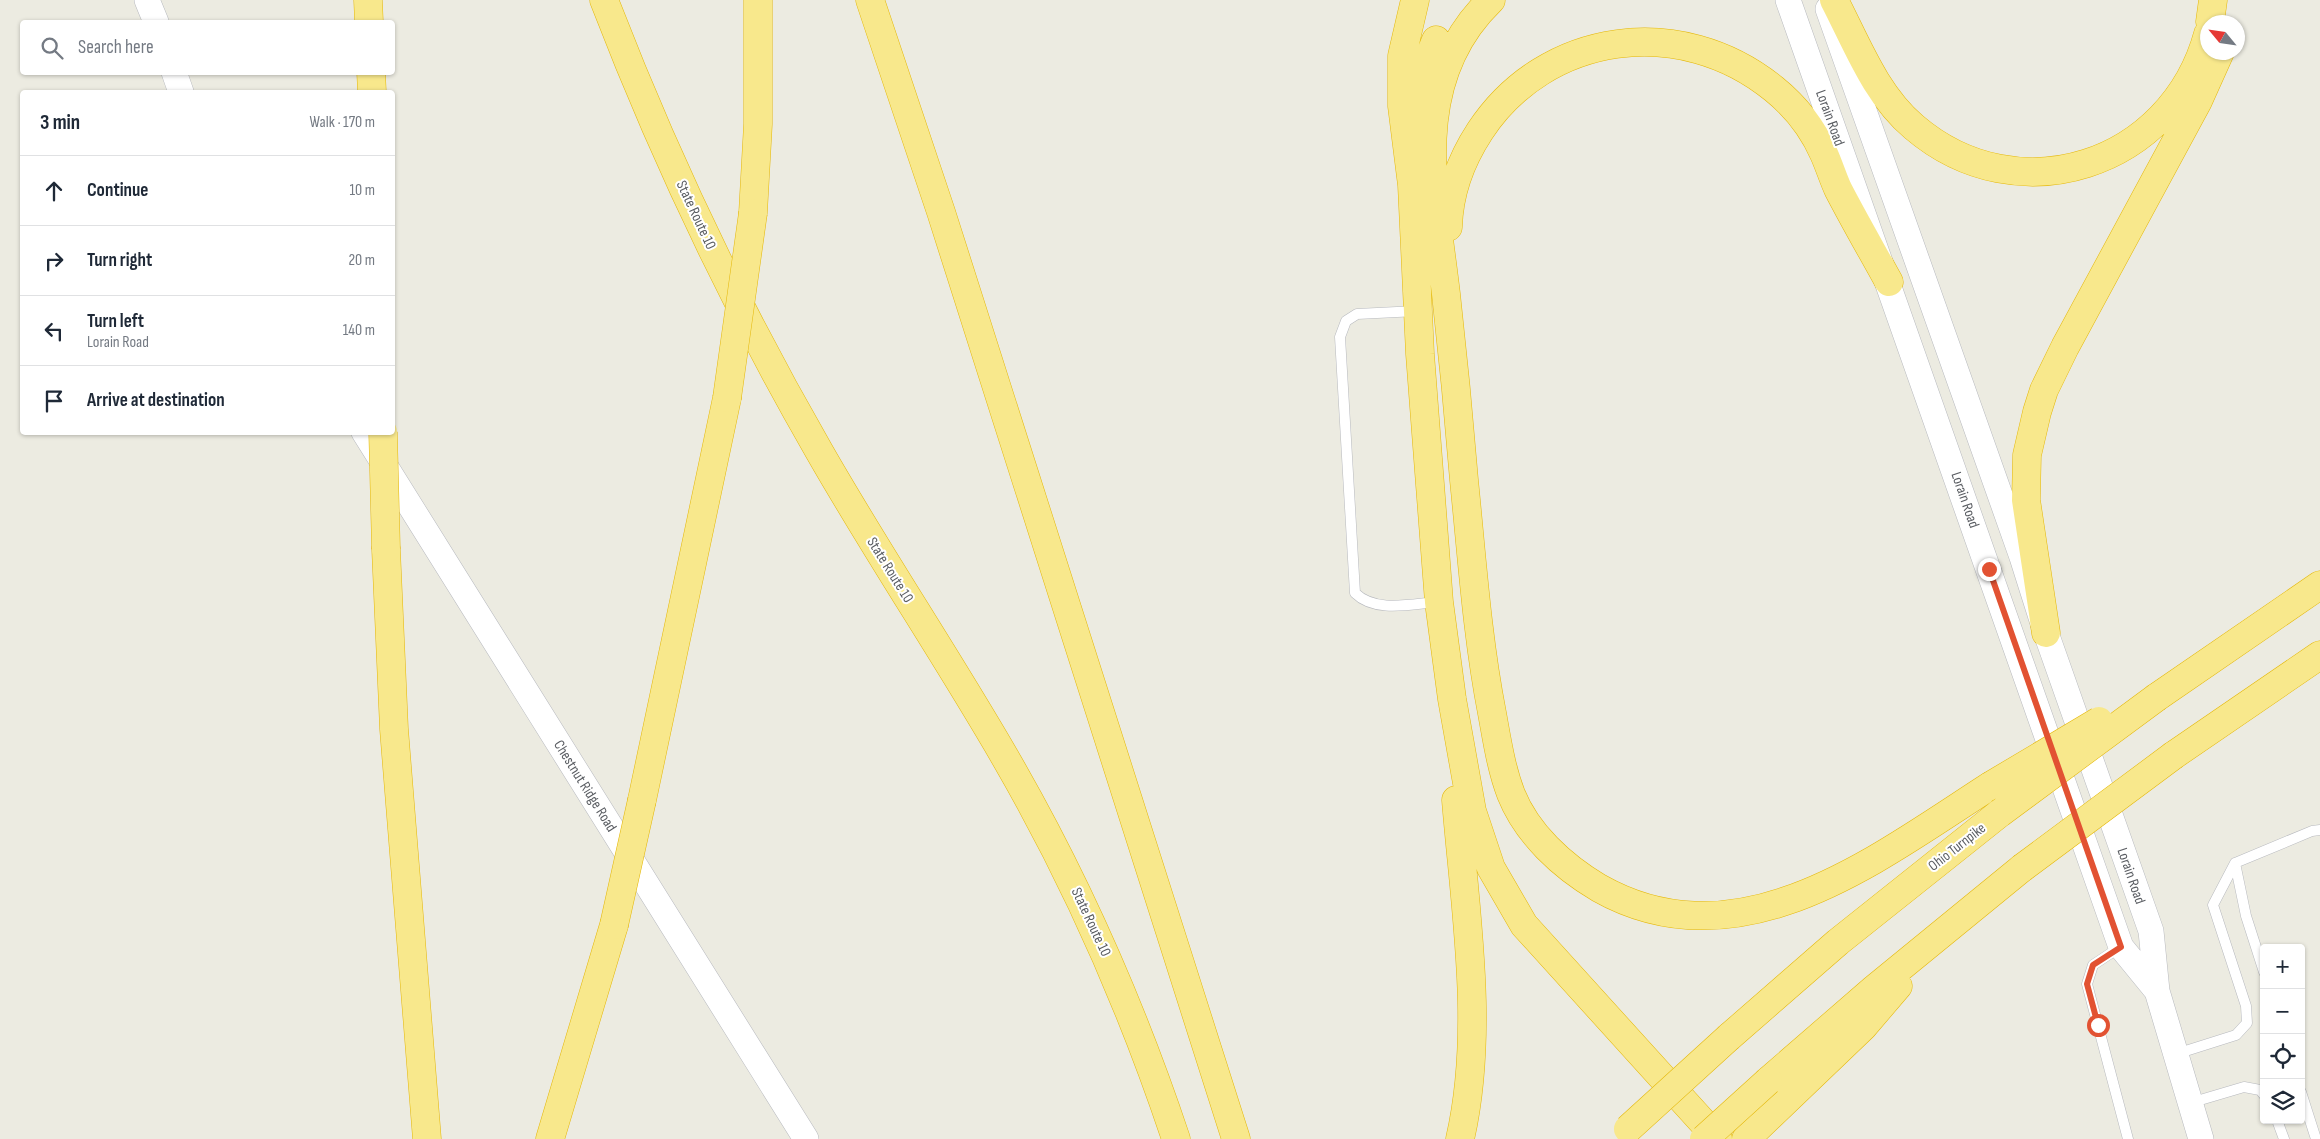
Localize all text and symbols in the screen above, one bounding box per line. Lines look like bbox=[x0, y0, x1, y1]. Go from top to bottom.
north arrow bbox=[2200, 15, 2245, 60]
search box bbox=[20, 20, 395, 75]
icon: search bbox=[38, 34, 66, 62]
text: Search here bbox=[78, 36, 154, 59]
street label: Lorain Road bbox=[1811, 87, 1849, 149]
text: 3 min bbox=[40, 110, 80, 135]
text: Walk · 170 m bbox=[310, 113, 375, 132]
icon: ahead bbox=[40, 177, 68, 205]
street label: State Route 10 bbox=[672, 178, 720, 252]
text: Continue bbox=[87, 179, 148, 202]
text: 10 m bbox=[349, 181, 375, 200]
icon: right bbox=[40, 247, 68, 275]
text: Turn right bbox=[87, 249, 152, 272]
text: 20 m bbox=[348, 251, 375, 270]
text: Turn left bbox=[87, 310, 144, 333]
icon: left bbox=[40, 317, 68, 345]
text: 140 m bbox=[343, 321, 375, 340]
text: Lorain Road bbox=[87, 333, 149, 352]
icon: arrive bbox=[40, 387, 68, 415]
text: Arrive at destination bbox=[87, 389, 225, 412]
street label: Lorain Road bbox=[1947, 469, 1983, 531]
street label: State Route 10 bbox=[862, 534, 918, 606]
route end bbox=[1978, 558, 2001, 581]
street label: Chestnut Ridge Road bbox=[549, 737, 621, 835]
street label: Ohio Turnpike bbox=[1924, 819, 1990, 875]
street label: Lorain Road bbox=[2113, 845, 2149, 907]
street label: State Route 10 bbox=[1067, 885, 1115, 959]
map controls bbox=[2260, 944, 2305, 1124]
button: + bbox=[2260, 944, 2305, 989]
button: − bbox=[2260, 989, 2305, 1034]
route start bbox=[2087, 1014, 2110, 1037]
button: locate bbox=[2260, 1034, 2305, 1079]
button: layers bbox=[2260, 1079, 2305, 1124]

